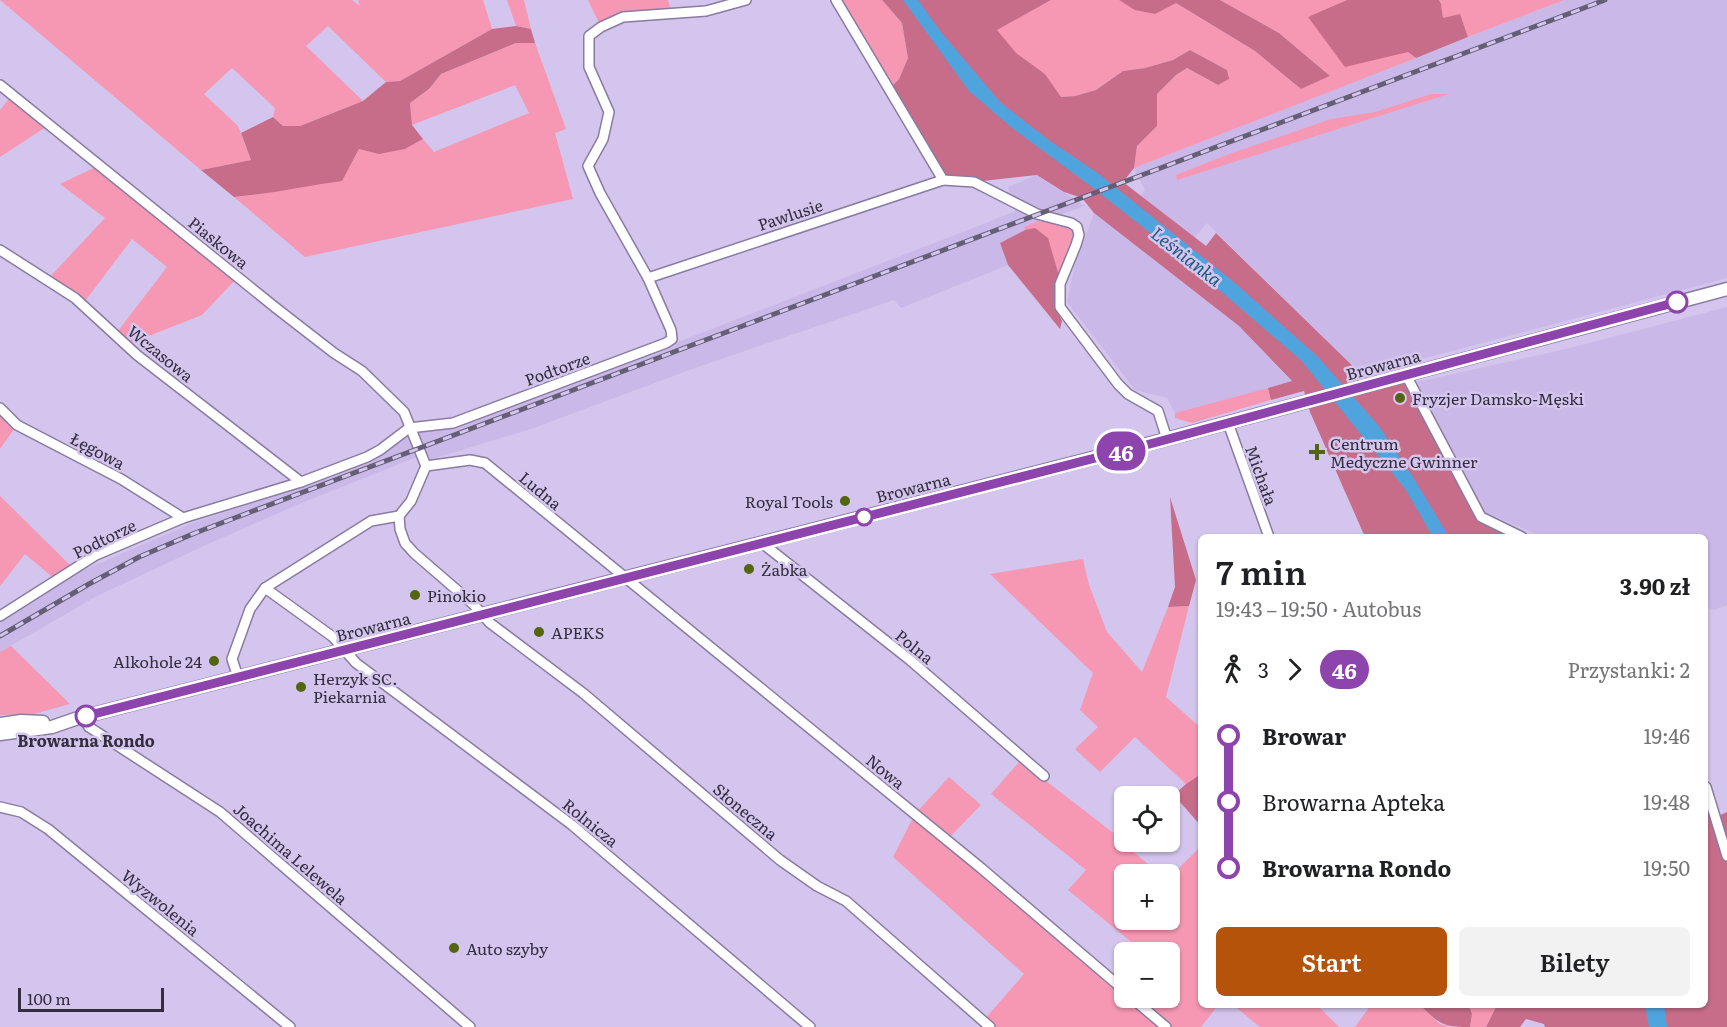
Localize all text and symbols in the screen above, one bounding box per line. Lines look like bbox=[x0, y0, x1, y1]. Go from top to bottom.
street label: Pawlusie bbox=[754, 192, 826, 236]
street label: Piaskowa bbox=[184, 210, 255, 274]
water label: Leśnianka bbox=[1146, 220, 1229, 293]
unlabelled marker bbox=[1666, 291, 1688, 313]
street label: Wczasowa bbox=[123, 319, 200, 387]
street label: Browarna bbox=[1343, 342, 1423, 385]
street label: Podtorze bbox=[521, 345, 593, 391]
place label: Fryzjer Damsko-Męski bbox=[1412, 386, 1584, 410]
marker: Fryzjer Damsko-Męski bbox=[1393, 391, 1407, 405]
street label: Łęgowa bbox=[67, 426, 130, 475]
place label: Centrum Medyczne Gwinner bbox=[1330, 431, 1478, 473]
line badge: 46 bbox=[1094, 432, 1148, 470]
text: 46 bbox=[1109, 436, 1133, 467]
street label: Michała bbox=[1240, 442, 1284, 509]
marker: Centrum Medyczne Gwinner bbox=[1308, 443, 1326, 461]
street label: Ludna bbox=[515, 465, 568, 515]
street label: Browarna bbox=[873, 466, 953, 508]
place label: Royal Tools bbox=[745, 489, 833, 513]
marker: Royal Tools bbox=[838, 494, 852, 508]
unlabelled marker bbox=[855, 508, 873, 526]
street label: Podtorze bbox=[68, 512, 140, 564]
text: 7 min bbox=[1216, 546, 1307, 595]
place label: Żabka bbox=[761, 557, 808, 581]
marker: Żabka bbox=[742, 562, 756, 576]
text: 3.90 zł bbox=[1620, 569, 1690, 602]
place label: Pinokio bbox=[427, 583, 486, 607]
marker: Pinokio bbox=[408, 588, 422, 602]
text: 19:43 – 19:50 · Autobus bbox=[1216, 593, 1421, 623]
street label: Browarna bbox=[333, 605, 413, 647]
place label: APEKS bbox=[551, 620, 604, 644]
street label: Polna bbox=[891, 623, 940, 669]
marker: APEKS bbox=[532, 625, 546, 639]
place label: Alkohole 24 bbox=[113, 649, 202, 673]
icon: walk bbox=[1216, 653, 1249, 686]
icon: forward bbox=[1278, 653, 1311, 686]
marker: Alkohole 24 bbox=[207, 654, 221, 668]
text: 3 bbox=[1258, 654, 1269, 684]
text: 46 bbox=[1332, 654, 1357, 685]
text: Przystanki: 2 bbox=[1568, 654, 1690, 684]
place label: Herzyk SC. Piekarnia bbox=[313, 666, 398, 708]
marker: Herzyk SC. Piekarnia bbox=[294, 680, 308, 694]
marker: Browarna Rondo bbox=[75, 705, 97, 727]
text: Browar bbox=[1262, 719, 1346, 752]
text: 19:46 bbox=[1643, 720, 1690, 750]
place label: Browarna Rondo bbox=[17, 728, 155, 752]
street label: Nowa bbox=[861, 748, 911, 794]
street label: Słoneczna bbox=[708, 777, 784, 845]
text: Browarna Apteka bbox=[1262, 785, 1445, 818]
map controls bbox=[1114, 786, 1180, 1008]
button: locate bbox=[1114, 786, 1180, 852]
text: 19:48 bbox=[1643, 786, 1690, 816]
street label: Rolnicza bbox=[558, 792, 624, 852]
street label: Joachima Lelewela bbox=[229, 797, 354, 910]
text: Browarna Rondo bbox=[1262, 851, 1451, 884]
text: 19:50 bbox=[1643, 852, 1690, 882]
street label: Wyzwolenia bbox=[117, 863, 206, 941]
button: + bbox=[1114, 864, 1180, 930]
button: Start bbox=[1216, 927, 1447, 996]
button: Bilety bbox=[1459, 927, 1690, 996]
place label: Auto szyby bbox=[466, 936, 549, 960]
marker: Auto szyby bbox=[447, 941, 461, 955]
button: − bbox=[1114, 942, 1180, 1008]
scale bar bbox=[18, 985, 164, 1012]
text: 100 m bbox=[27, 986, 71, 1010]

